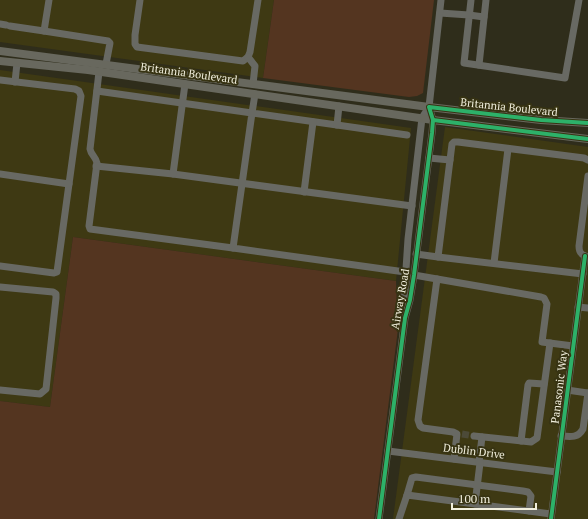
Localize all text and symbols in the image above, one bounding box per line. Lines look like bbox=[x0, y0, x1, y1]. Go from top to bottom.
street label: Britannia Boulevard bbox=[140, 59, 238, 87]
street label: Britannia Boulevard bbox=[460, 95, 558, 119]
street label: Airway Road bbox=[388, 267, 412, 331]
street label: Panasonic Way bbox=[548, 349, 570, 424]
street label: Dublin Drive bbox=[442, 440, 506, 462]
scale bar bbox=[452, 485, 536, 511]
text: 100 m bbox=[458, 491, 491, 506]

